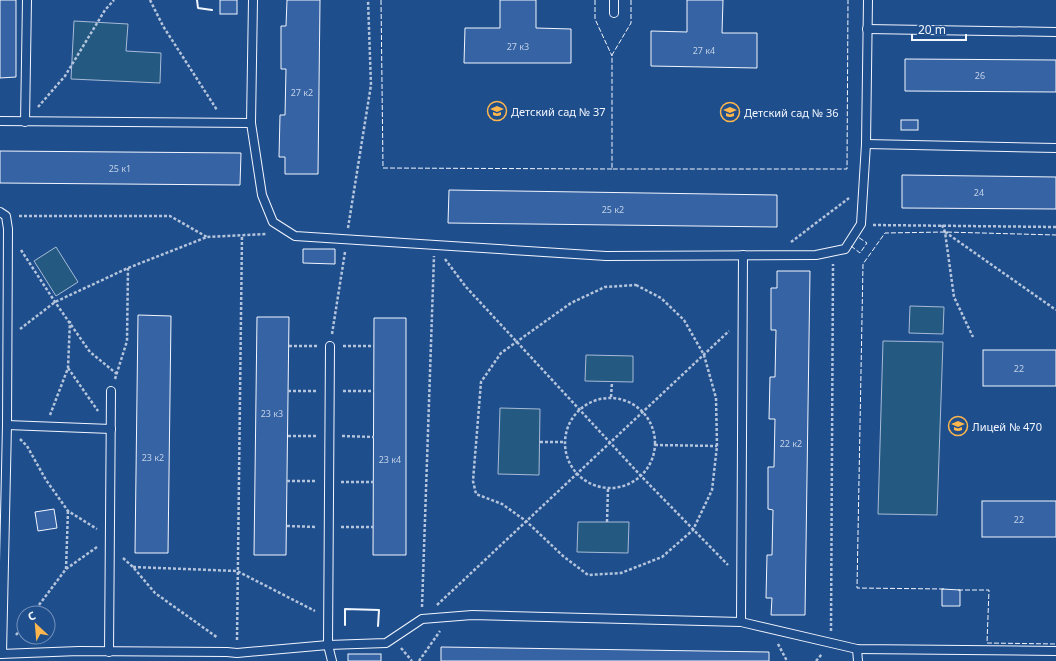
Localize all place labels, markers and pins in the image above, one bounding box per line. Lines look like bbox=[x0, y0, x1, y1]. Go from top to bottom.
school or university icon: Детский сад № 37 bbox=[486, 100, 508, 122]
school or university icon: Детский сад № 36 bbox=[719, 101, 741, 123]
place label: Детский сад № 37 bbox=[511, 104, 606, 119]
place label: Детский сад № 36 bbox=[744, 105, 839, 120]
school or university icon: Лицей № 470 bbox=[947, 415, 969, 437]
place label: Лицей № 470 bbox=[972, 419, 1042, 434]

